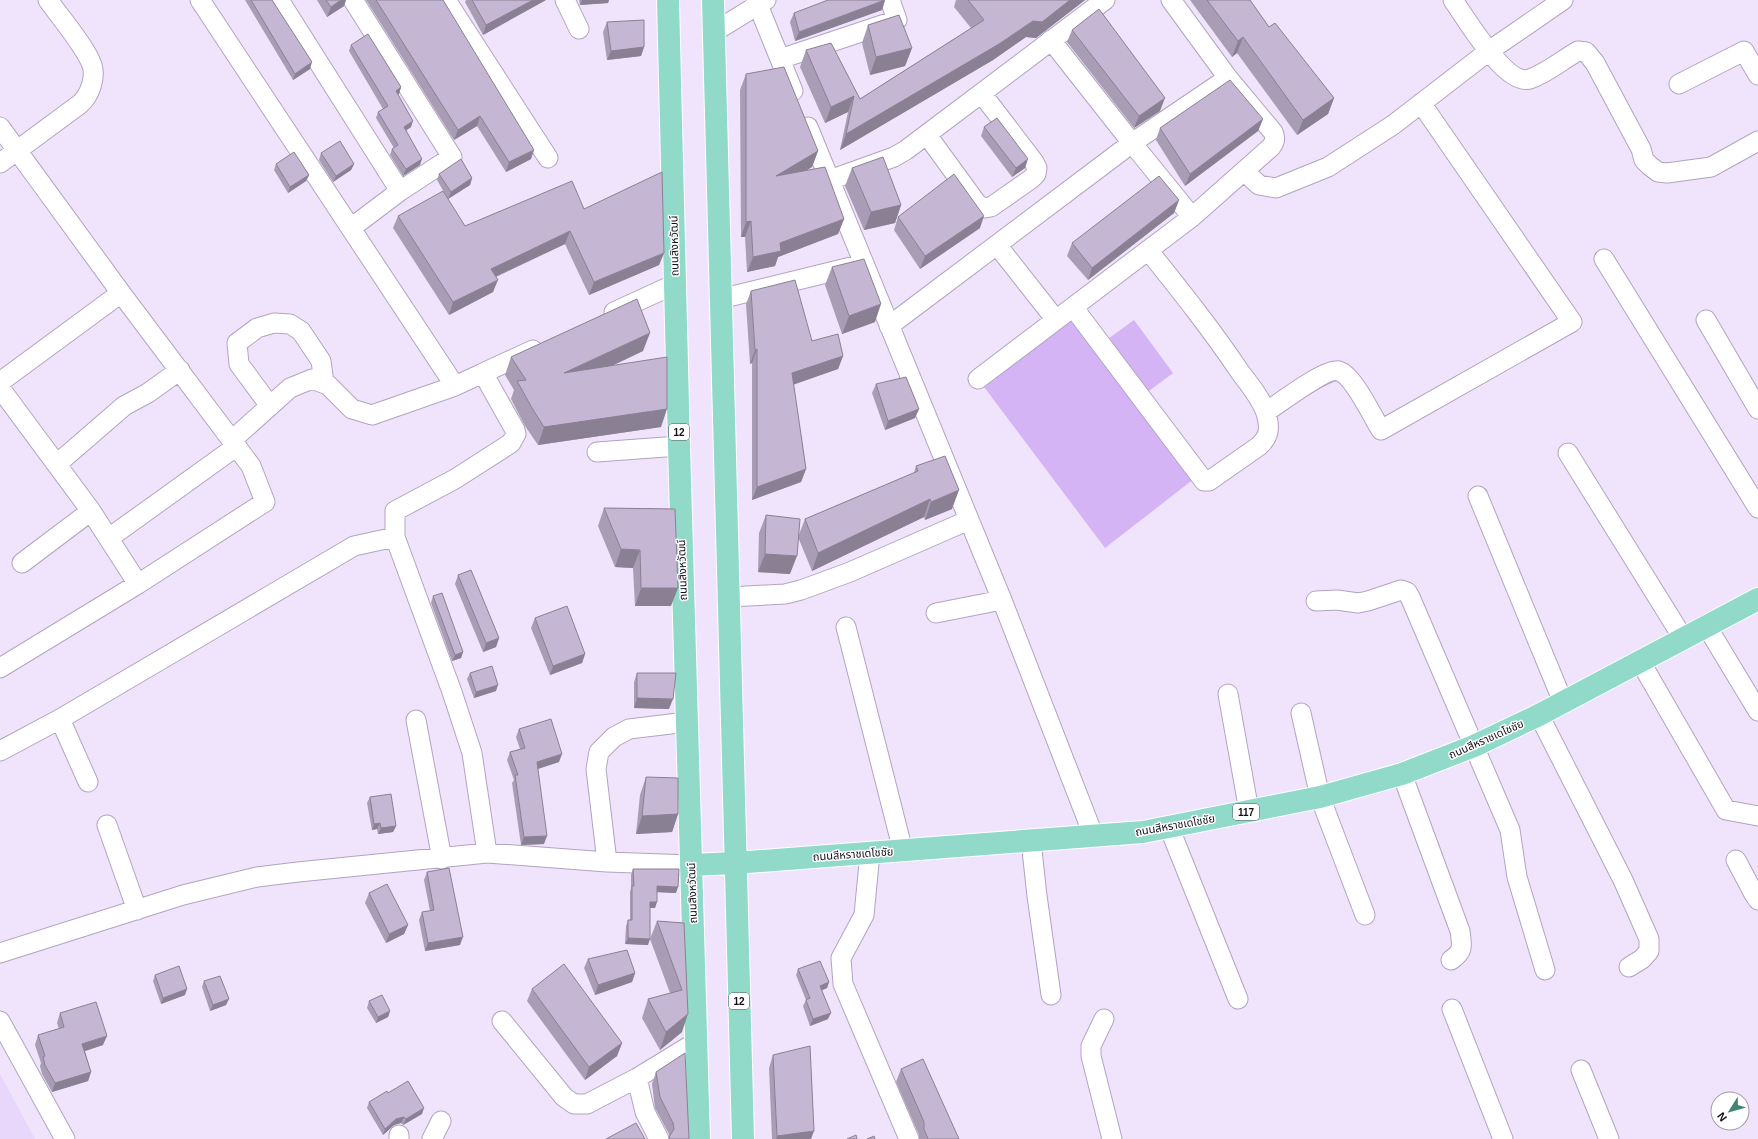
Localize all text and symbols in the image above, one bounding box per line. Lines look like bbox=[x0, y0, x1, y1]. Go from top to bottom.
street label: ถนนสิงหวัฒน์ bbox=[667, 215, 681, 277]
road number: 12 bbox=[669, 424, 689, 440]
street label: ถนนสิงหวัฒน์ bbox=[675, 539, 689, 601]
street label: ถนนสีหราชเดโชชัย bbox=[1447, 717, 1525, 761]
road number: 117 bbox=[1233, 804, 1259, 820]
street label: ถนนสีหราชเดโชชัย bbox=[1134, 812, 1216, 838]
street label: ถนนสีหราชเดโชชัย bbox=[812, 845, 894, 863]
street label: ถนนสิงหวัฒน์ bbox=[685, 862, 699, 924]
road number: 12 bbox=[729, 993, 749, 1009]
north arrow bbox=[1710, 1091, 1750, 1131]
text: N bbox=[1715, 1110, 1729, 1124]

